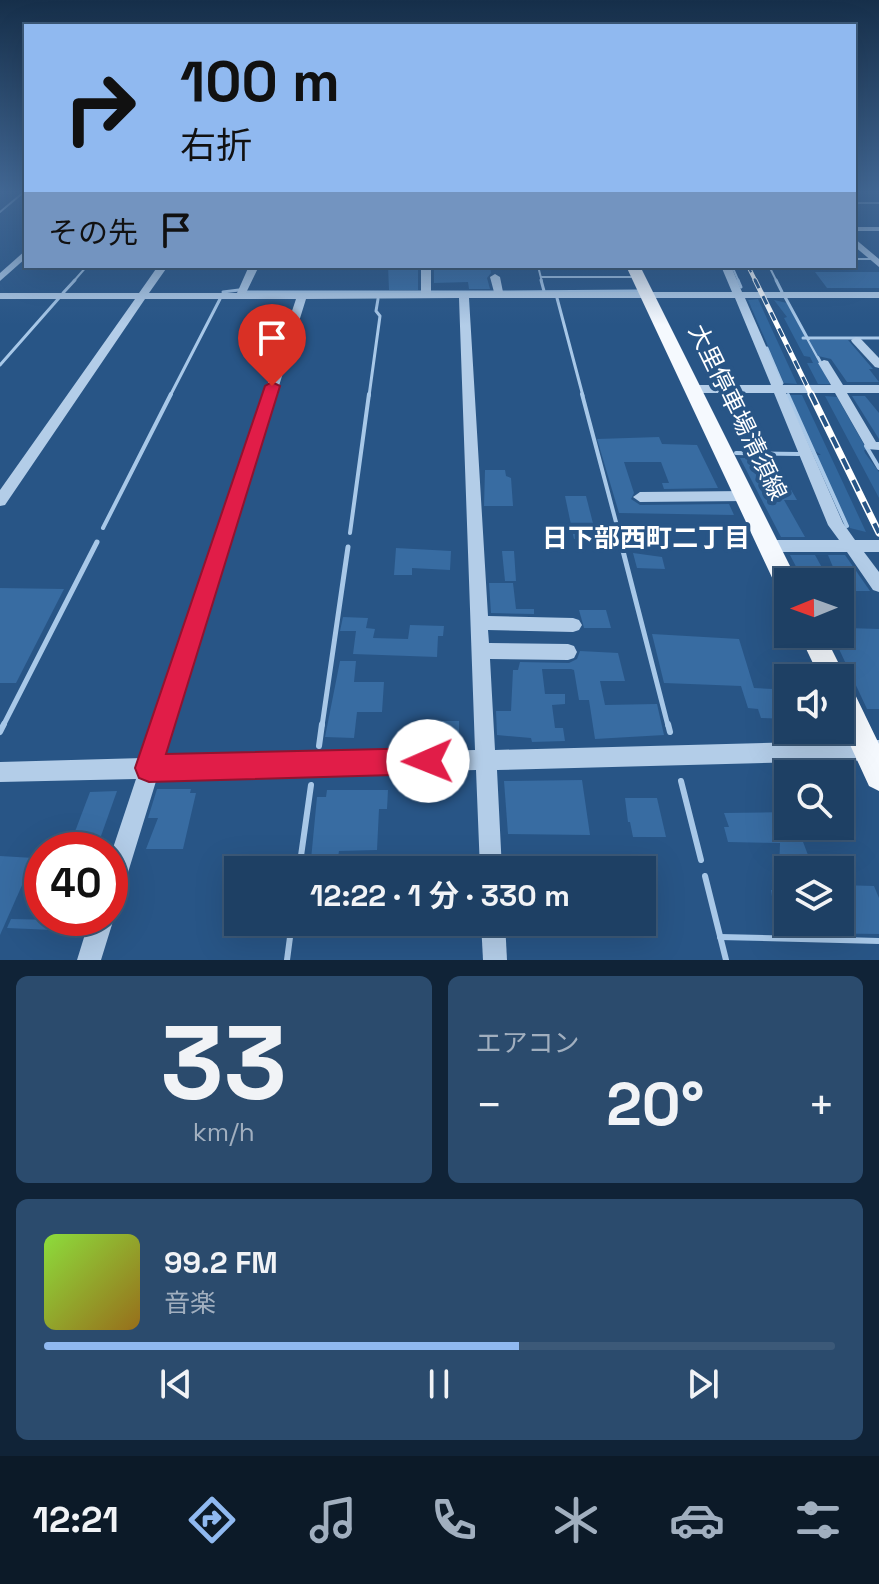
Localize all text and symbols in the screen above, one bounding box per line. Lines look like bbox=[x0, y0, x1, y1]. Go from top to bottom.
text: 100 m bbox=[180, 46, 340, 117]
icon: right bbox=[48, 56, 152, 160]
text: 右折 bbox=[180, 123, 252, 169]
icon: arrive bbox=[154, 208, 198, 252]
text: その先 bbox=[48, 213, 138, 252]
pin bbox=[238, 304, 306, 386]
icon: arrive bbox=[250, 316, 294, 360]
street label: 大里停車場清須線 bbox=[682, 319, 794, 505]
district label: 日下部西町二丁目 bbox=[542, 521, 750, 555]
north arrow bbox=[774, 568, 854, 648]
map controls bbox=[774, 568, 854, 936]
button: sound bbox=[774, 664, 854, 744]
position arrow bbox=[386, 719, 470, 803]
button: search bbox=[774, 760, 854, 840]
speed limit sign: 40 bbox=[24, 832, 128, 936]
button: layers bbox=[774, 856, 854, 936]
text: 12:22 · 1 分 · 330 m bbox=[310, 876, 570, 915]
text: 33 bbox=[161, 997, 287, 1129]
text: エアコン bbox=[476, 1026, 580, 1060]
text: 20° bbox=[606, 1066, 704, 1143]
text: − bbox=[476, 1077, 503, 1133]
text: + bbox=[808, 1077, 835, 1133]
text: km/h bbox=[193, 1115, 255, 1149]
text: 99.2 FM bbox=[164, 1243, 278, 1282]
text: 音楽 bbox=[164, 1286, 216, 1320]
icon: previous bbox=[154, 1362, 198, 1406]
icon: pause bbox=[417, 1362, 461, 1406]
icon: next bbox=[681, 1362, 725, 1406]
icon: directions bbox=[184, 1492, 240, 1548]
icon: music bbox=[305, 1492, 361, 1548]
icon: phone bbox=[426, 1492, 482, 1548]
icon: climate bbox=[548, 1492, 604, 1548]
icon: car bbox=[669, 1492, 725, 1548]
icon: filters bbox=[790, 1492, 846, 1548]
text: 12:21 bbox=[33, 1497, 119, 1543]

